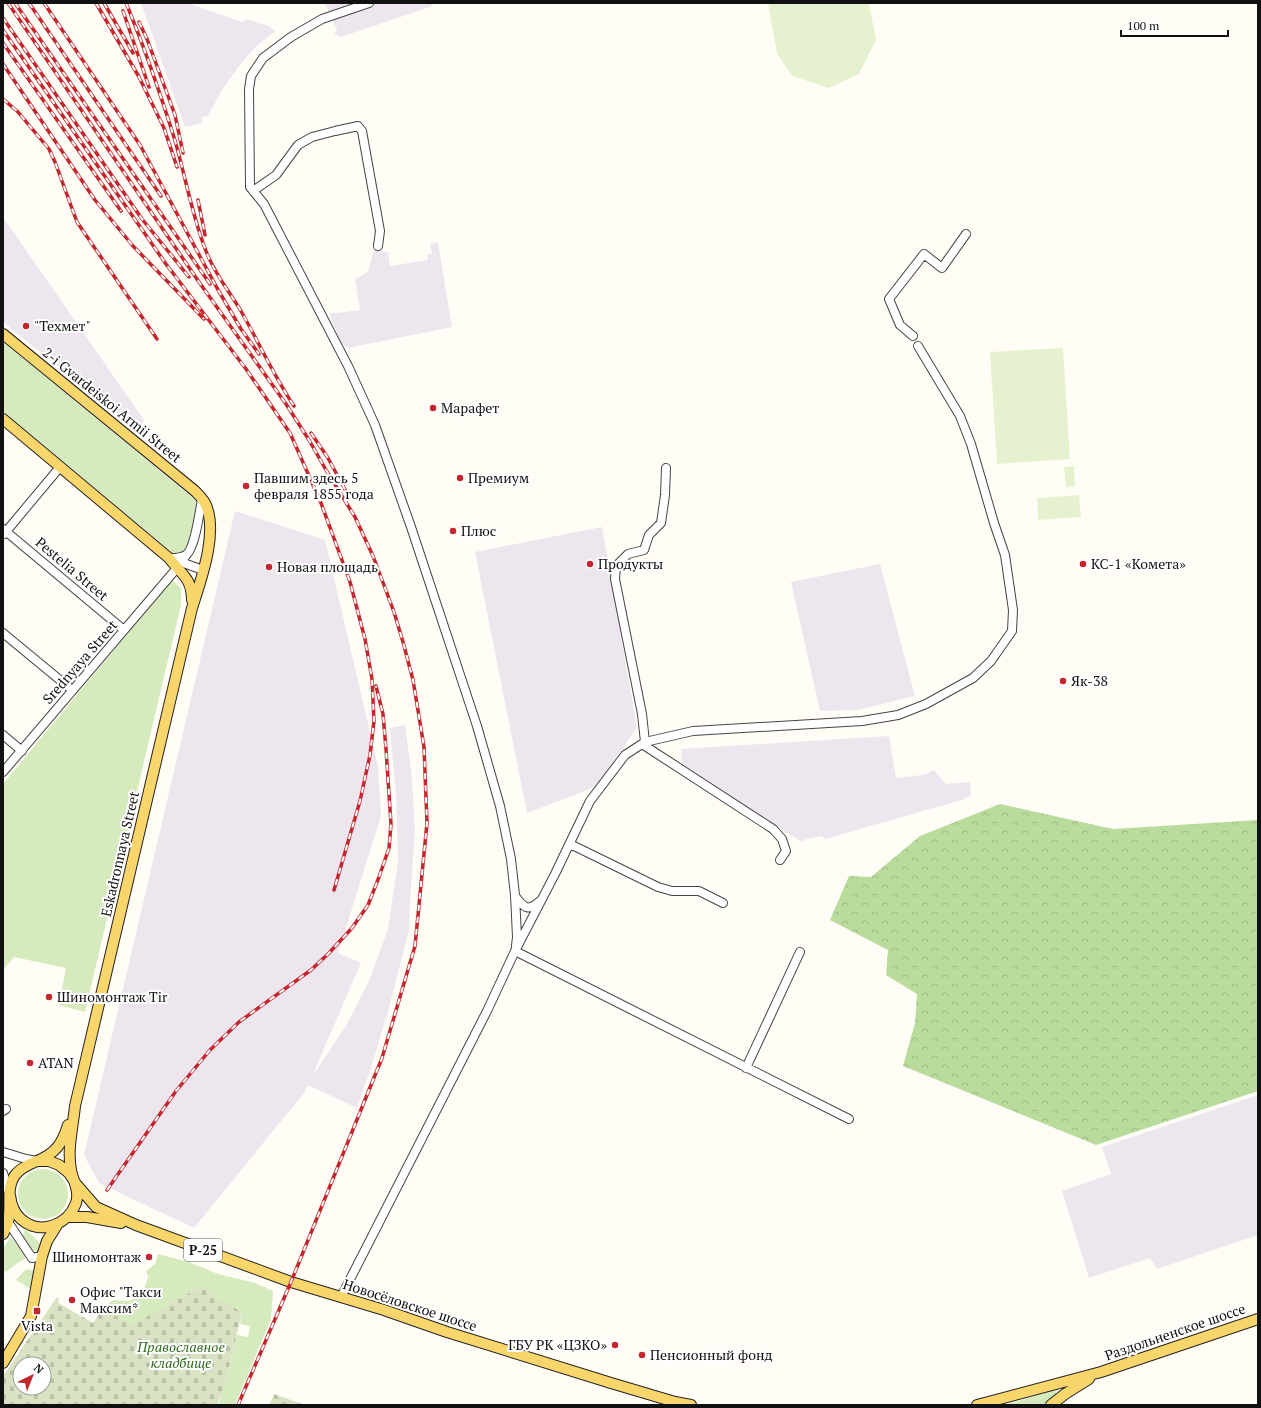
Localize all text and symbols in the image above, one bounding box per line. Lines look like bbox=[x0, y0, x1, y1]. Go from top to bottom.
scale bar bbox=[1121, 12, 1228, 38]
text: 100 m bbox=[1127, 18, 1160, 33]
place label: "Техмет" bbox=[34, 316, 91, 335]
marker: "Техмет" bbox=[21, 321, 31, 331]
street label: 2-i Gvardeiskoi Armii Street bbox=[39, 343, 186, 467]
place label: Марафет bbox=[441, 398, 499, 417]
marker: Марафет bbox=[428, 403, 438, 413]
place label: Павшим здесь 5 февраля 1855 года bbox=[254, 468, 374, 503]
place label: Премиум bbox=[468, 468, 529, 487]
marker: Премиум bbox=[455, 473, 465, 483]
marker: Павшим здесь 5 февраля 1855 года bbox=[241, 481, 251, 491]
place label: Плюс bbox=[461, 521, 496, 540]
marker: Плюс bbox=[448, 526, 458, 536]
street label: Pestelia Street bbox=[32, 533, 113, 605]
place label: Продукты bbox=[598, 554, 663, 573]
place label: КС-1 «Комета» bbox=[1091, 554, 1186, 573]
place label: Новая площадь bbox=[277, 557, 378, 576]
marker: Продукты bbox=[585, 559, 595, 569]
marker: КС-1 «Комета» bbox=[1078, 559, 1088, 569]
marker: Новая площадь bbox=[264, 562, 274, 572]
street label: Srednyaya Street bbox=[38, 615, 122, 708]
place label: Як-38 bbox=[1071, 671, 1108, 690]
marker: Як-38 bbox=[1058, 676, 1068, 686]
street label: Eskadronnaya Street bbox=[96, 789, 143, 918]
place label: Шиномонтаж Tir bbox=[57, 987, 168, 1006]
marker: Шиномонтаж Tir bbox=[44, 992, 54, 1002]
place label: ATAN bbox=[38, 1053, 74, 1072]
marker: ATAN bbox=[25, 1058, 35, 1068]
road number: Р-25 bbox=[184, 1239, 222, 1261]
place label: Шиномонтаж bbox=[52, 1247, 142, 1266]
marker: Шиномонтаж bbox=[144, 1252, 154, 1262]
street label: Новосёловское шоссе bbox=[341, 1274, 480, 1335]
place label: Офис "Такси Максим* bbox=[80, 1282, 162, 1317]
marker: Офис "Такси Максим* bbox=[67, 1295, 77, 1305]
street label: Раздольненское шоссе bbox=[1102, 1299, 1248, 1365]
marker: Vista bbox=[32, 1306, 42, 1316]
place label: Vista bbox=[21, 1316, 53, 1335]
place label: ГБУ РК «ЦЗКО» bbox=[508, 1335, 607, 1354]
park label: Православное кладбище bbox=[136, 1337, 225, 1372]
marker: ГБУ РК «ЦЗКО» bbox=[610, 1340, 620, 1350]
place label: Пенсионный фонд bbox=[650, 1345, 773, 1364]
marker: Пенсионный фонд bbox=[637, 1350, 647, 1360]
north arrow bbox=[12, 1356, 52, 1396]
text: N bbox=[31, 1361, 47, 1377]

